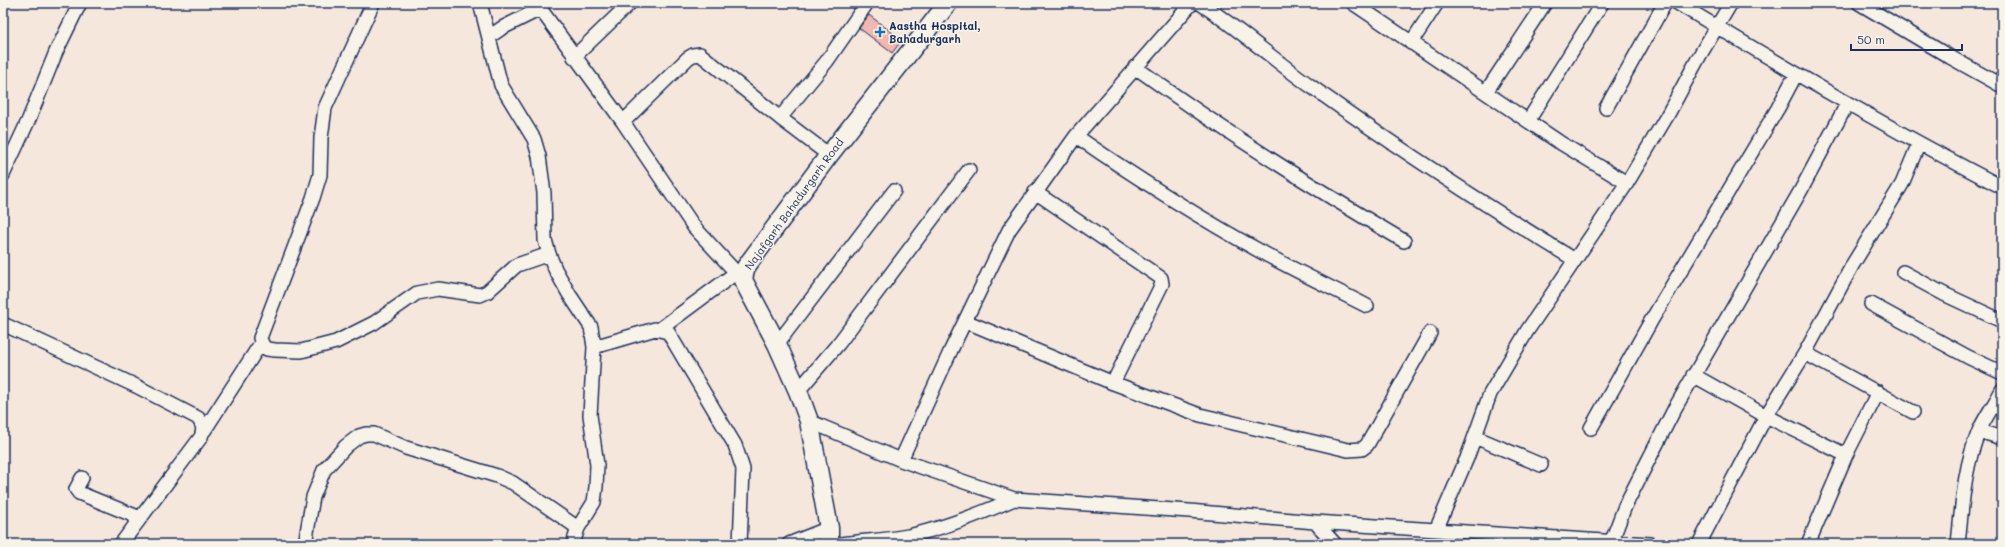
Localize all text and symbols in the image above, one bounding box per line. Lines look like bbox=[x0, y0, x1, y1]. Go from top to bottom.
place label: Aastha Hospital, Bahadurgarh bbox=[889, 18, 981, 46]
marker: Aastha Hospital, Bahadurgarh bbox=[874, 26, 886, 38]
scale bar bbox=[1851, 26, 1962, 52]
text: 50 m bbox=[1857, 31, 1885, 47]
street label: Najafgarh Bahadurgarh Road bbox=[741, 135, 847, 273]

